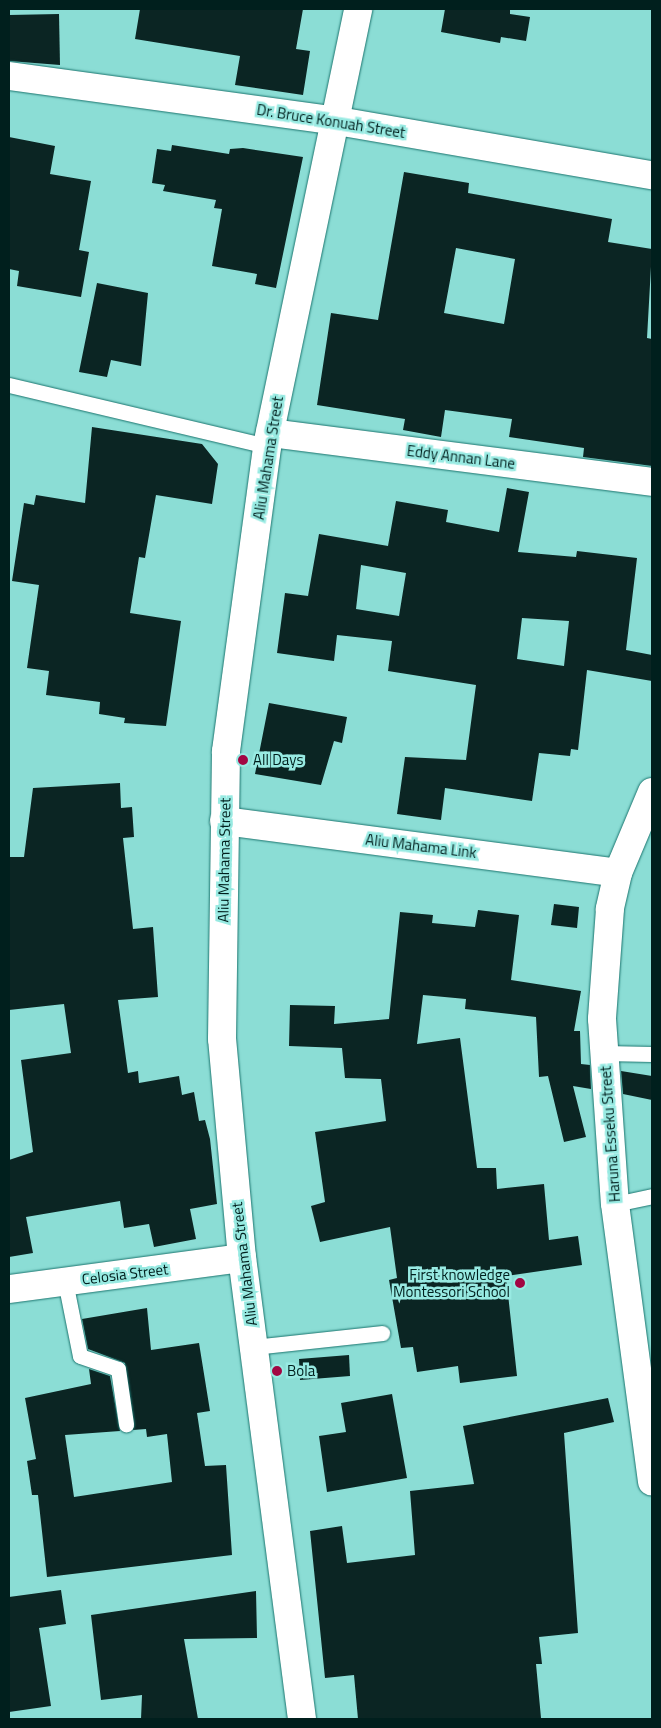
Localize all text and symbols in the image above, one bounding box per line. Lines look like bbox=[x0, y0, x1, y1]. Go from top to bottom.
street label: Dr. Bruce Konuah Street bbox=[255, 100, 407, 142]
street label: Aliu Mahama Street bbox=[249, 395, 287, 521]
street label: Eddy Annan Lane bbox=[406, 441, 516, 473]
place label: All Days bbox=[253, 751, 303, 769]
marker: All Days bbox=[237, 754, 249, 766]
street label: Aliu Mahama Street bbox=[214, 798, 234, 922]
street label: Aliu Mahama Link bbox=[364, 830, 478, 862]
street label: Haruna Esseku Street bbox=[596, 1065, 624, 1203]
street label: Aliu Mahama Street bbox=[227, 1201, 261, 1327]
street label: Celosia Street bbox=[81, 1260, 169, 1288]
place label: First knowledge Montessori School bbox=[393, 1265, 510, 1300]
marker: First knowledge Montessori School bbox=[514, 1277, 526, 1289]
place label: Bola bbox=[287, 1362, 315, 1380]
marker: Bola bbox=[271, 1365, 283, 1377]

